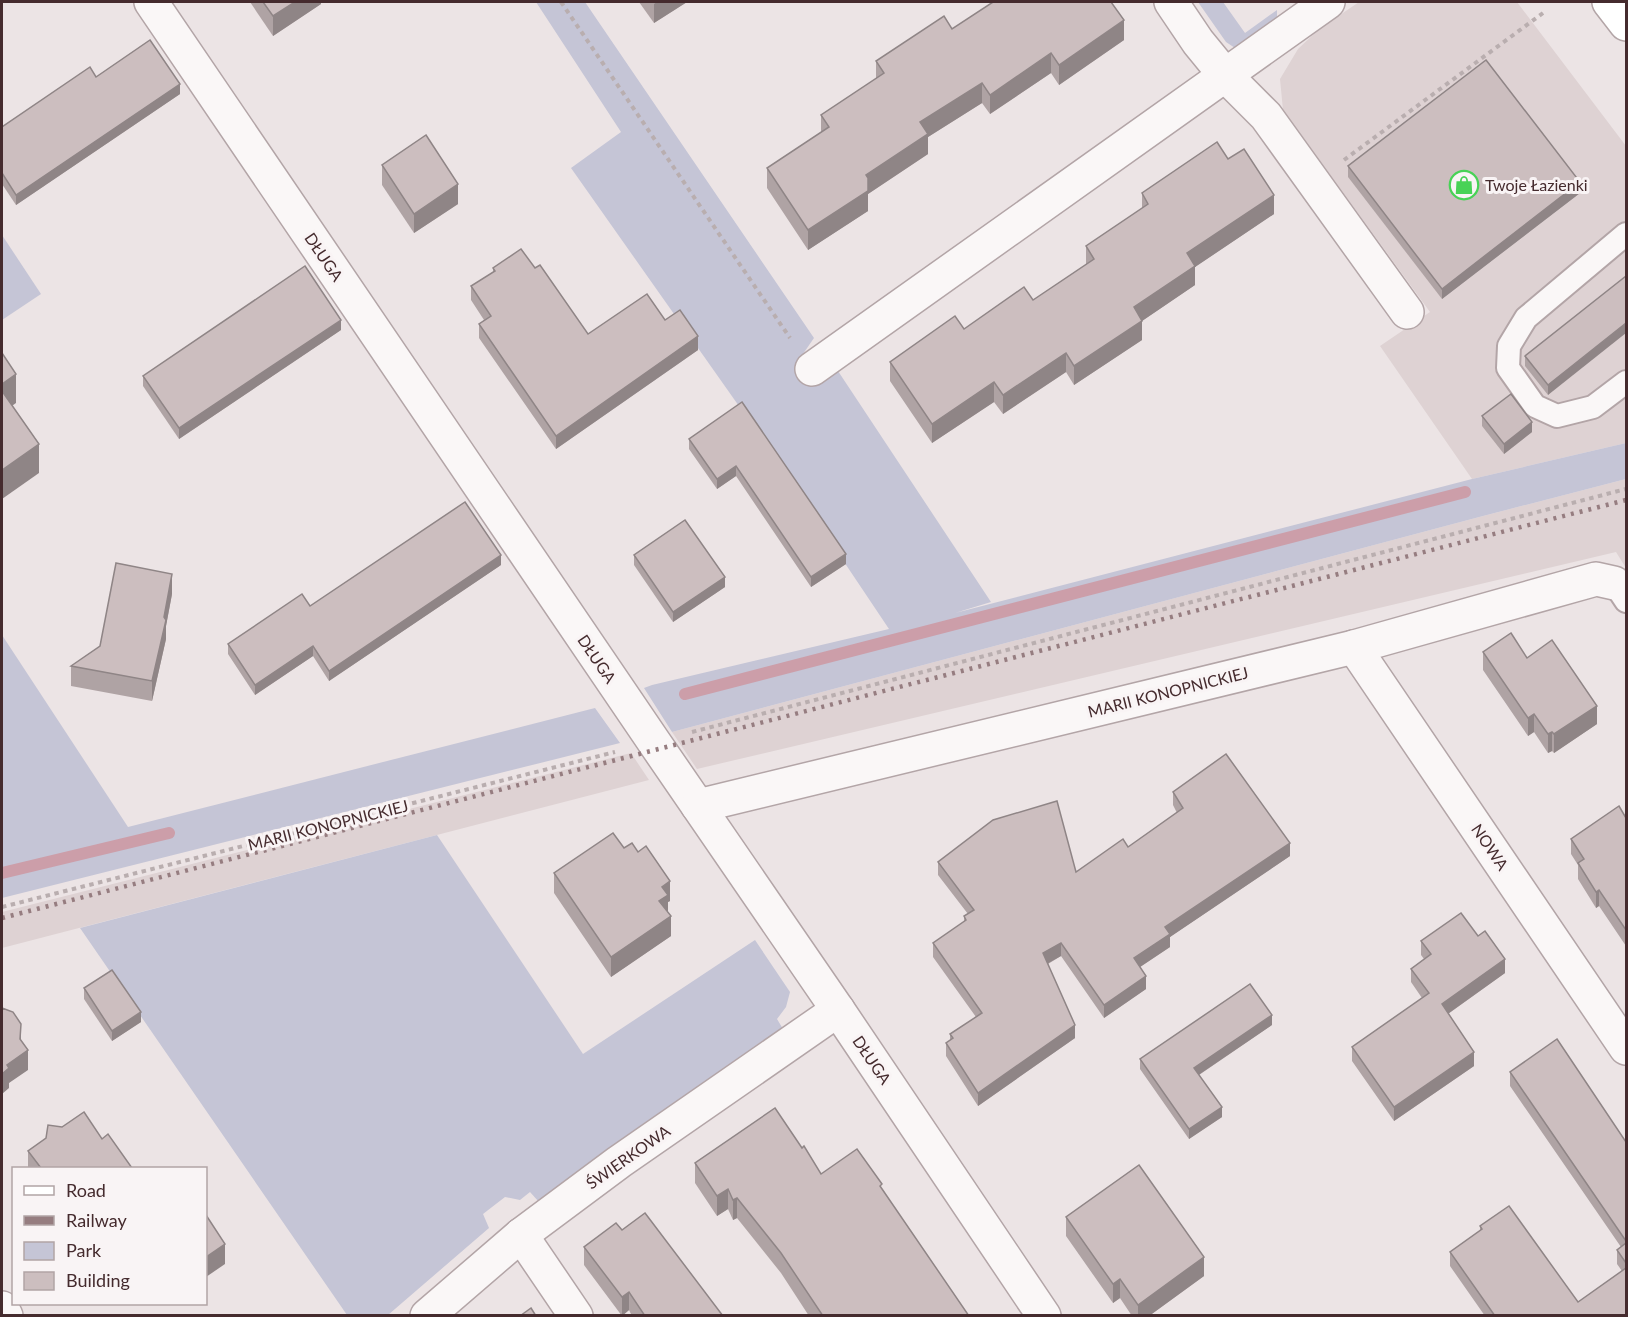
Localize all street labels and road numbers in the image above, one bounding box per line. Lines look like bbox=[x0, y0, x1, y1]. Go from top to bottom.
street label: DŁUGA bbox=[301, 229, 348, 285]
street label: DŁUGA bbox=[574, 631, 621, 687]
street label: MARII KONOPNICKIEJ bbox=[1086, 662, 1250, 721]
street label: MARII KONOPNICKIEJ bbox=[246, 795, 410, 854]
street label: NOWA bbox=[1468, 820, 1513, 874]
street label: DŁUGA bbox=[849, 1032, 896, 1088]
street label: ŚWIERKOWA bbox=[582, 1121, 674, 1193]

